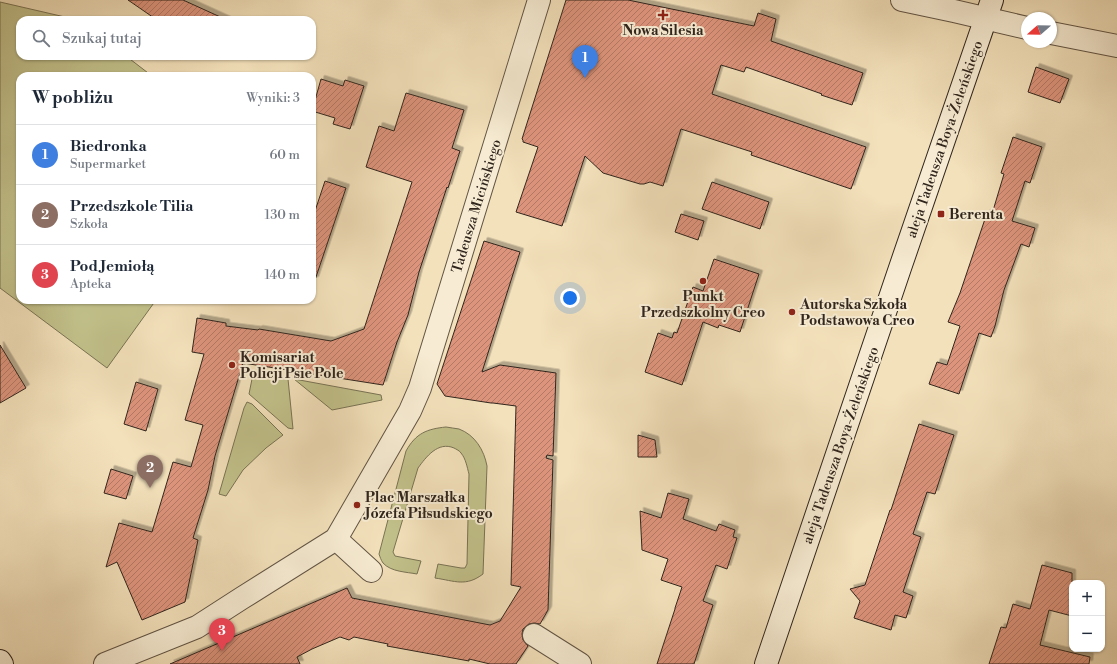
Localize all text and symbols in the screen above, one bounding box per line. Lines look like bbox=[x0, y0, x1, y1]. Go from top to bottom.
marker: Nowa Silesia bbox=[658, 10, 668, 20]
north arrow bbox=[1021, 12, 1057, 48]
search box bbox=[16, 16, 316, 60]
place label: Nowa Silesia bbox=[623, 22, 704, 40]
icon: search bbox=[30, 27, 52, 49]
text: Szukaj tutaj bbox=[62, 29, 142, 48]
street label: aleja Tadeusza Boya-Żeleńskiego bbox=[901, 38, 987, 240]
pin: 1 bbox=[572, 45, 598, 78]
text: W pobliżu bbox=[32, 87, 113, 109]
text: Wyniki: 3 bbox=[246, 90, 300, 106]
text: Biedronka bbox=[70, 137, 147, 156]
street label: Tadeusza Micińskiego bbox=[448, 137, 506, 275]
text: 1 bbox=[42, 147, 48, 163]
text: 60 m bbox=[269, 147, 300, 163]
text: Supermarket bbox=[70, 156, 146, 172]
text: Przedszkole Tilia bbox=[70, 197, 193, 216]
place label: Berenta bbox=[949, 206, 1003, 224]
text: 2 bbox=[41, 207, 49, 223]
text: 130 m bbox=[265, 207, 300, 223]
marker: Berenta bbox=[936, 209, 946, 219]
text: Szkoła bbox=[70, 216, 108, 232]
text: Pod Jemiołą bbox=[70, 257, 154, 276]
text: 3 bbox=[41, 267, 49, 283]
text: 140 m bbox=[264, 267, 300, 283]
text: Apteka bbox=[70, 276, 111, 292]
marker: Punkt Przedszkolny Creo bbox=[698, 276, 708, 286]
your location bbox=[560, 288, 580, 308]
place label: Punkt Przedszkolny Creo bbox=[641, 288, 765, 322]
place label: Autorska Szkoła Podstawowa Creo bbox=[799, 296, 915, 330]
marker: Autorska Szkoła Podstawowa Creo bbox=[787, 307, 797, 317]
street label: aleja Tadeusza Boya-Żeleńskiego bbox=[797, 344, 883, 546]
place label: Komisariat Policji Psie Pole bbox=[240, 349, 344, 383]
marker: Komisariat Policji Psie Pole bbox=[227, 360, 237, 370]
pin: 2 bbox=[137, 455, 163, 488]
place label: Plac Marszałka Józefa Piłsudskiego bbox=[363, 489, 493, 523]
marker: Plac Marszałka Józefa Piłsudskiego bbox=[352, 500, 362, 510]
map controls bbox=[1069, 580, 1105, 652]
button: + bbox=[1069, 580, 1105, 616]
button: − bbox=[1069, 616, 1105, 652]
pin: 3 bbox=[209, 618, 235, 651]

